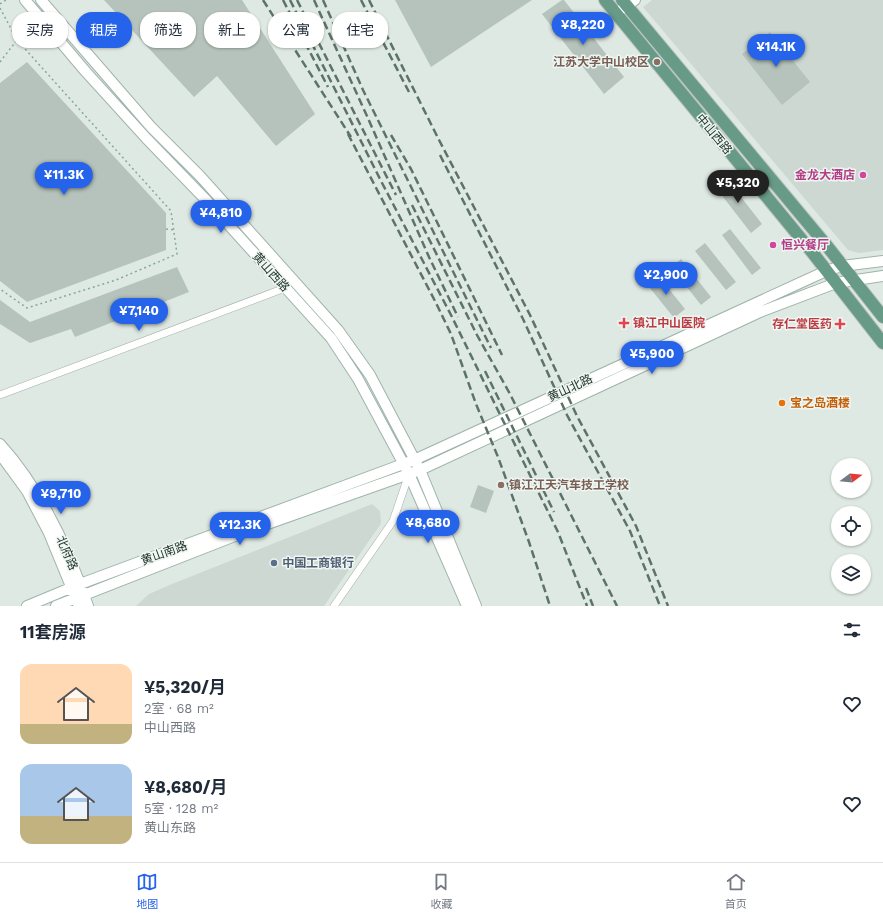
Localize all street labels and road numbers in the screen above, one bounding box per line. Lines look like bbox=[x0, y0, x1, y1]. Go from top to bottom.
street label: 中山西路 bbox=[693, 111, 735, 157]
street label: 黄山西路 bbox=[250, 249, 292, 295]
street label: 黄山北路 bbox=[545, 372, 595, 404]
street label: 北府路 bbox=[54, 534, 80, 572]
street label: 黄山南路 bbox=[139, 538, 189, 568]

